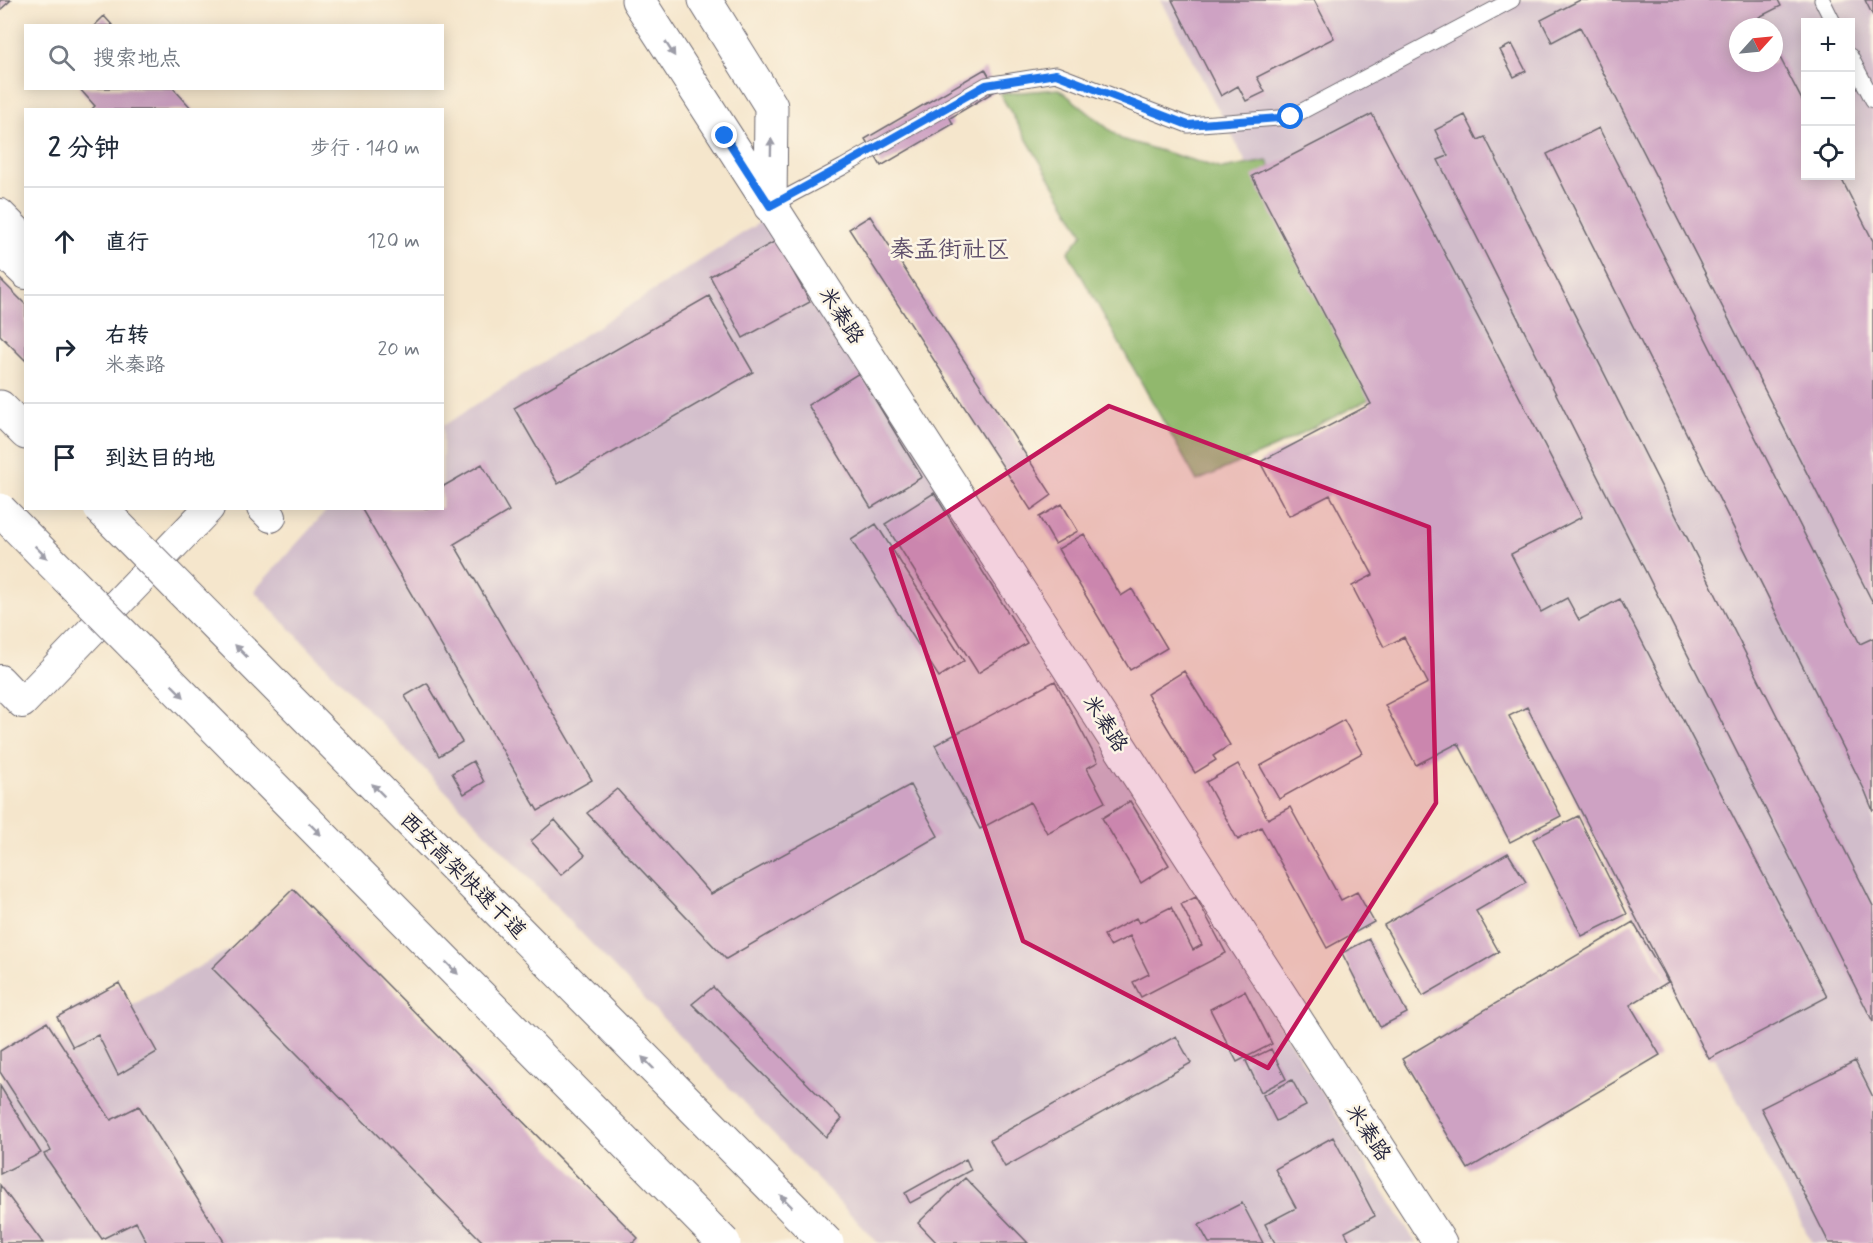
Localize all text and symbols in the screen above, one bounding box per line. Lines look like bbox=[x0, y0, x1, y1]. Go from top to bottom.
north arrow bbox=[1729, 18, 1783, 72]
map controls bbox=[1801, 18, 1855, 180]
button: + bbox=[1801, 18, 1855, 72]
search box bbox=[24, 24, 444, 90]
icon: search bbox=[45, 41, 78, 74]
one-way arrow bbox=[664, 41, 675, 57]
text: 搜索地点 bbox=[93, 45, 181, 73]
button: − bbox=[1801, 72, 1855, 126]
route start bbox=[1277, 103, 1303, 129]
route end bbox=[711, 122, 737, 148]
button: locate bbox=[1801, 126, 1855, 180]
text: 2 分钟 bbox=[48, 132, 120, 166]
text: 步行 · 140 m bbox=[310, 135, 420, 162]
one-way arrow bbox=[766, 138, 776, 157]
icon: ahead bbox=[48, 225, 81, 258]
text: 120 m bbox=[367, 228, 420, 255]
text: 直行 bbox=[105, 229, 149, 257]
district label: 秦孟街社区 bbox=[890, 235, 1010, 266]
street label: 米秦路 bbox=[812, 282, 870, 350]
text: 右转 bbox=[105, 322, 149, 350]
icon: right bbox=[48, 333, 81, 366]
text: 20 m bbox=[377, 336, 420, 363]
text: 米秦路 bbox=[105, 352, 165, 379]
icon: arrive bbox=[48, 441, 81, 474]
text: 到达目的地 bbox=[105, 445, 215, 473]
one-way arrow bbox=[34, 544, 48, 558]
one-way arrow bbox=[235, 645, 249, 659]
one-way arrow bbox=[171, 683, 185, 697]
street label: 米秦路 bbox=[1076, 690, 1134, 758]
one-way arrow bbox=[372, 783, 386, 797]
street label: 西安高架快速干道 bbox=[394, 807, 532, 945]
one-way arrow bbox=[308, 822, 322, 836]
one-way arrow bbox=[445, 961, 460, 975]
one-way arrow bbox=[642, 1056, 656, 1070]
street label: 米秦路 bbox=[1339, 1099, 1397, 1167]
one-way arrow bbox=[779, 1195, 793, 1209]

